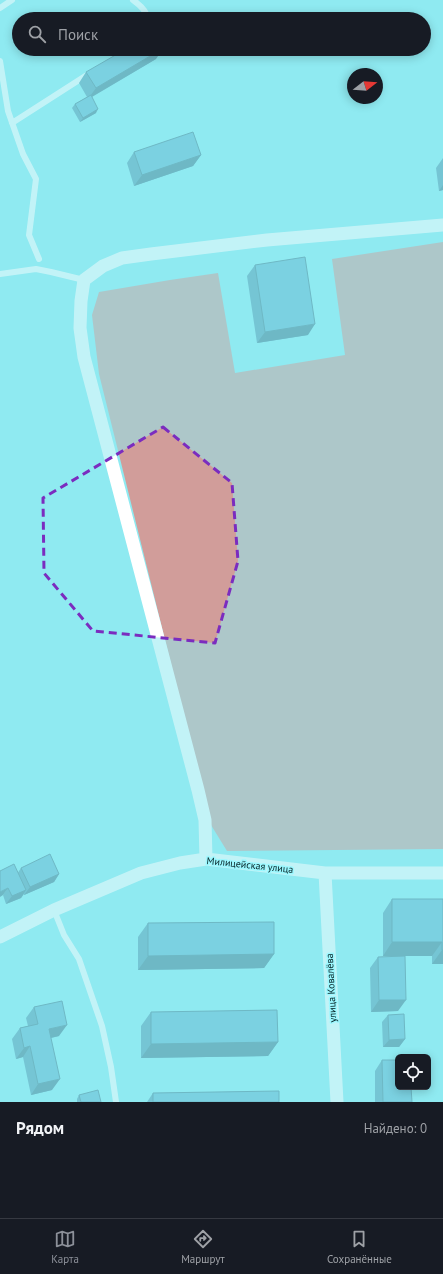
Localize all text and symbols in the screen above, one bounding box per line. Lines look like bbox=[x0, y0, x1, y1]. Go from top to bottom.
search box bbox=[12, 12, 431, 56]
icon: search bbox=[26, 23, 48, 45]
text: Поиск bbox=[58, 25, 98, 44]
north arrow bbox=[347, 68, 383, 104]
street label: Милицейская улица bbox=[206, 854, 294, 876]
street label: улица Ковалёва bbox=[323, 953, 339, 1023]
map controls bbox=[395, 1054, 431, 1090]
button: locate bbox=[395, 1054, 431, 1090]
text: Рядом bbox=[16, 1117, 64, 1139]
text: Найдено: 0 bbox=[364, 1120, 427, 1137]
tab: Карта bbox=[51, 1228, 79, 1266]
tab: Маршрут bbox=[181, 1228, 225, 1266]
tab: Сохранённые bbox=[327, 1228, 392, 1266]

